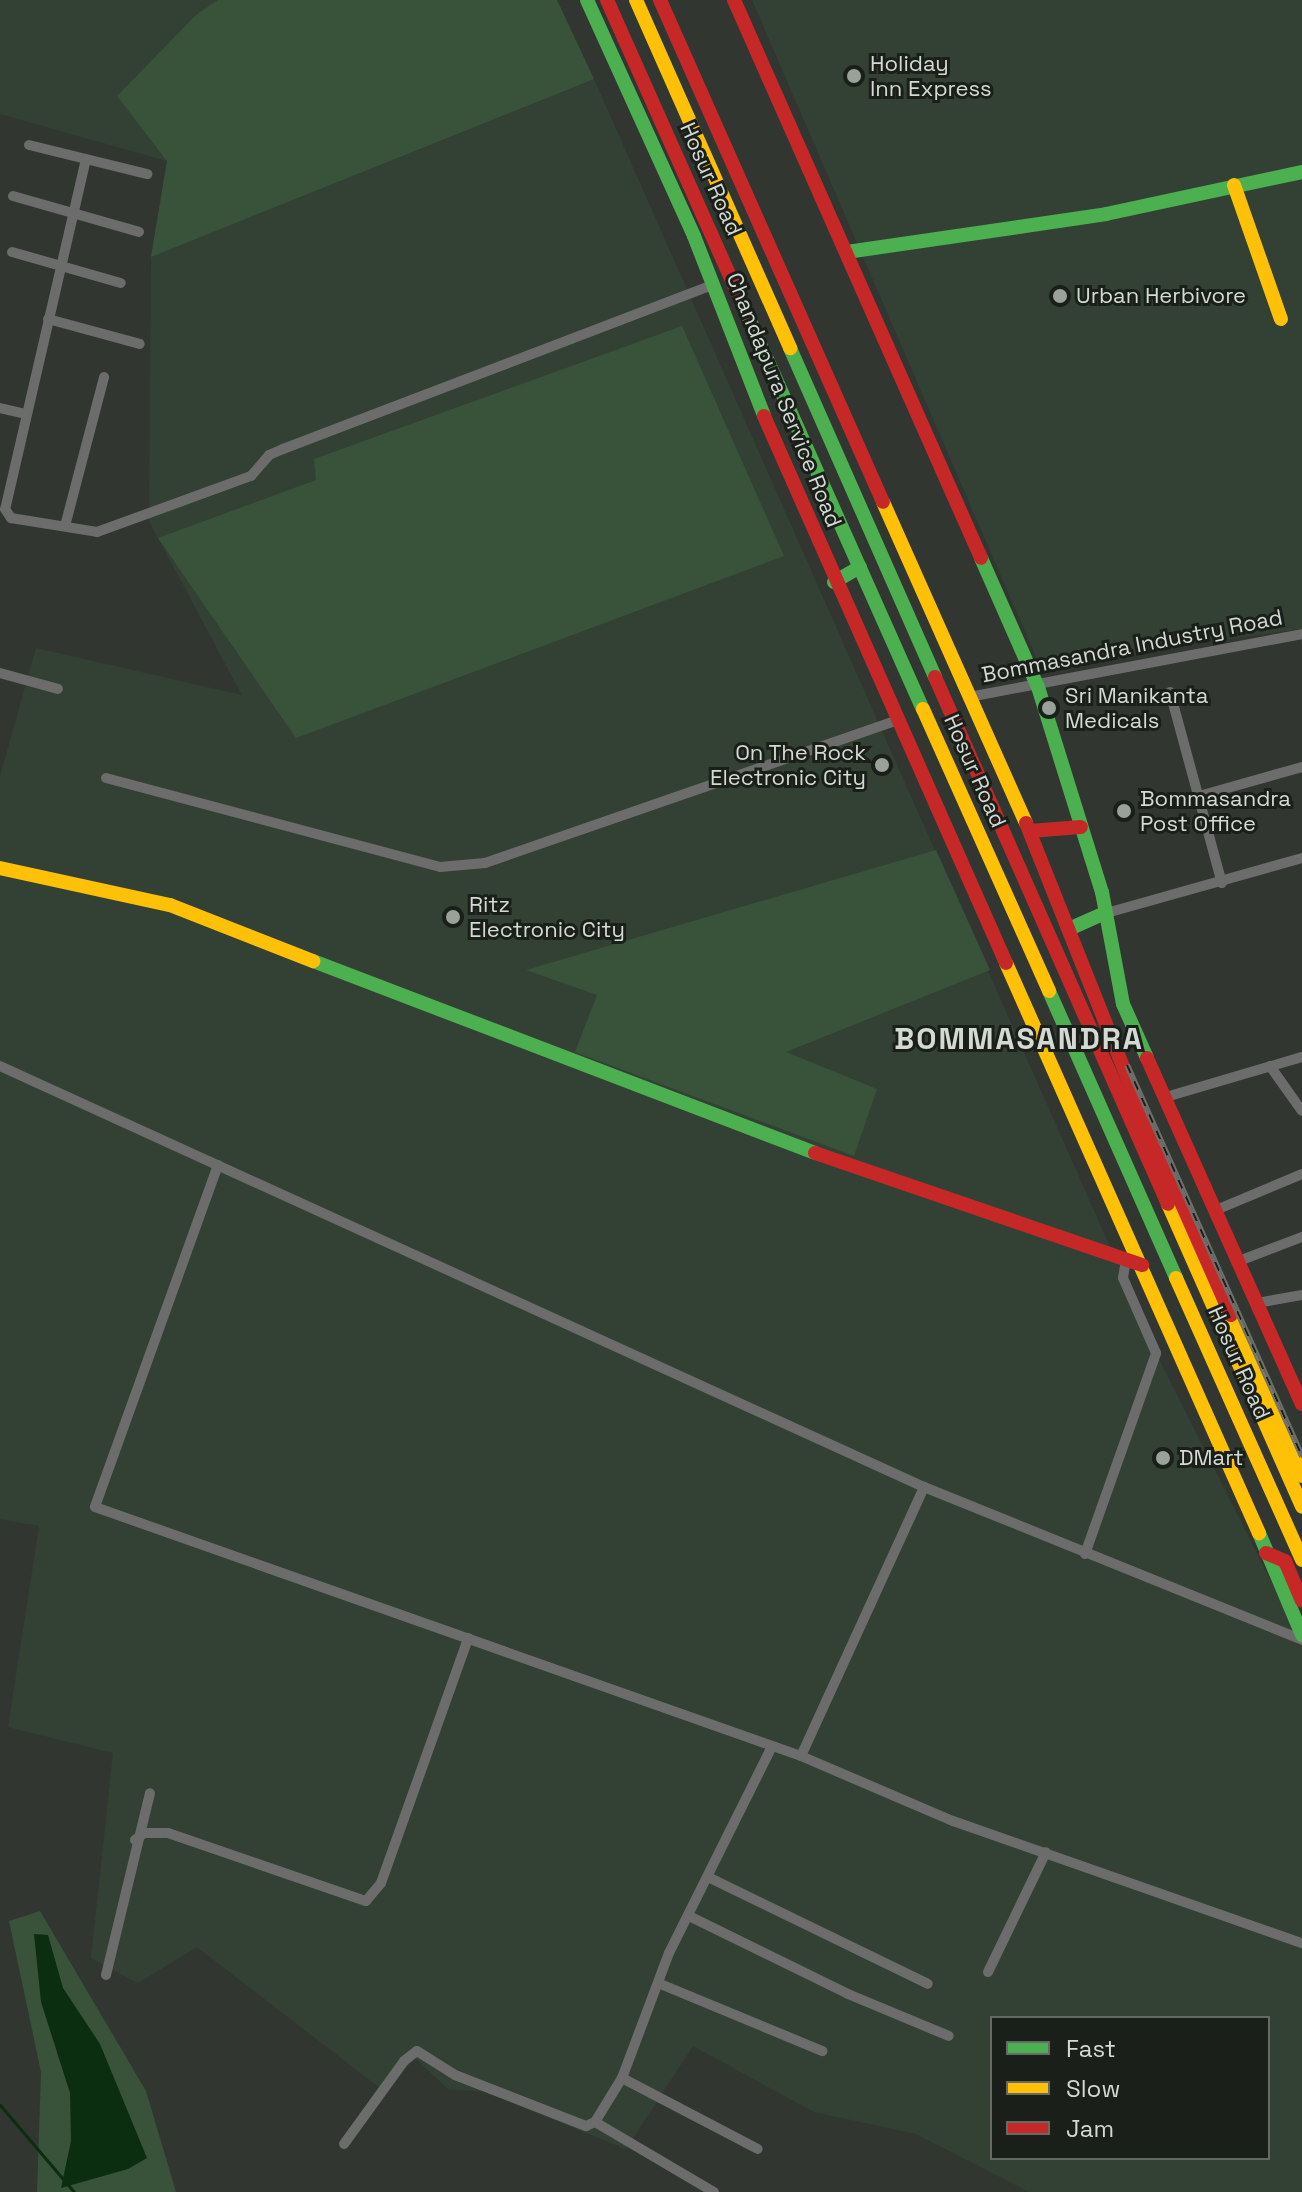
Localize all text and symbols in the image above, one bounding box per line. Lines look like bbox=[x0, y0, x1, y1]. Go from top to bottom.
place label: Holiday Inn Express bbox=[870, 50, 992, 102]
marker: Holiday Inn Express bbox=[845, 67, 863, 85]
street label: Hosur Road bbox=[674, 118, 748, 240]
street label: Chandapura Service Road bbox=[721, 269, 847, 531]
place label: Urban Herbivore bbox=[1076, 283, 1246, 309]
marker: Urban Herbivore bbox=[1051, 287, 1069, 305]
street label: Bommasandra Industry Road bbox=[979, 604, 1285, 688]
place label: Sri Manikanta Medicals bbox=[1065, 682, 1209, 734]
marker: Sri Manikanta Medicals bbox=[1040, 699, 1058, 717]
street label: Hosur Road bbox=[938, 710, 1012, 832]
place label: On The Rock Electronic City bbox=[710, 739, 866, 790]
marker: On The Rock Electronic City bbox=[873, 756, 891, 774]
place label: Bommasandra Post Office bbox=[1140, 785, 1291, 836]
marker: Bommasandra Post Office bbox=[1115, 802, 1133, 820]
place label: Ritz Electronic City bbox=[469, 891, 625, 942]
marker: Ritz Electronic City bbox=[444, 908, 462, 926]
district label: BOMMASANDRA bbox=[894, 1021, 1144, 1057]
street label: Hosur Road bbox=[1202, 1302, 1276, 1424]
place label: DMart bbox=[1179, 1445, 1244, 1471]
marker: DMart bbox=[1154, 1449, 1172, 1467]
legend bbox=[990, 2016, 1270, 2160]
text: Fast bbox=[1066, 2033, 1116, 2064]
text: Slow bbox=[1066, 2073, 1120, 2104]
text: Jam bbox=[1066, 2113, 1114, 2144]

